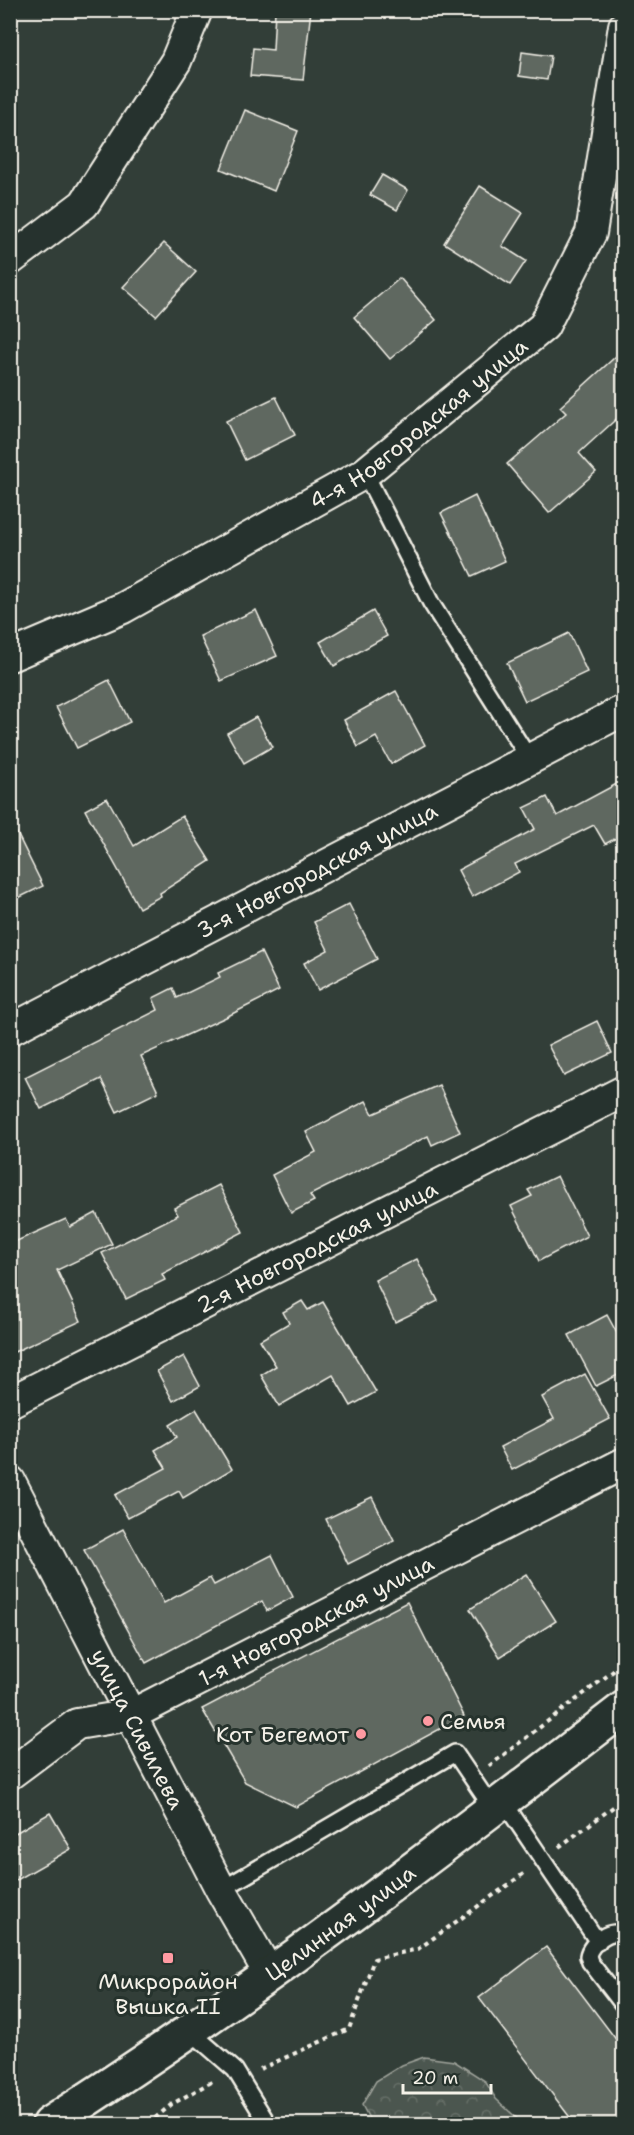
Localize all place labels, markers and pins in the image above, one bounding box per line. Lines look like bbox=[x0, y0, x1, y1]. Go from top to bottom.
place label: Семья bbox=[440, 1707, 506, 1736]
marker: Семья bbox=[421, 1714, 435, 1728]
place label: Кот Бегемот bbox=[216, 1720, 350, 1749]
marker: Кот Бегемот bbox=[354, 1727, 368, 1741]
marker: Микрорайон Вышка II bbox=[161, 1951, 175, 1965]
place label: Микрорайон Вышка II bbox=[98, 1967, 238, 2021]

